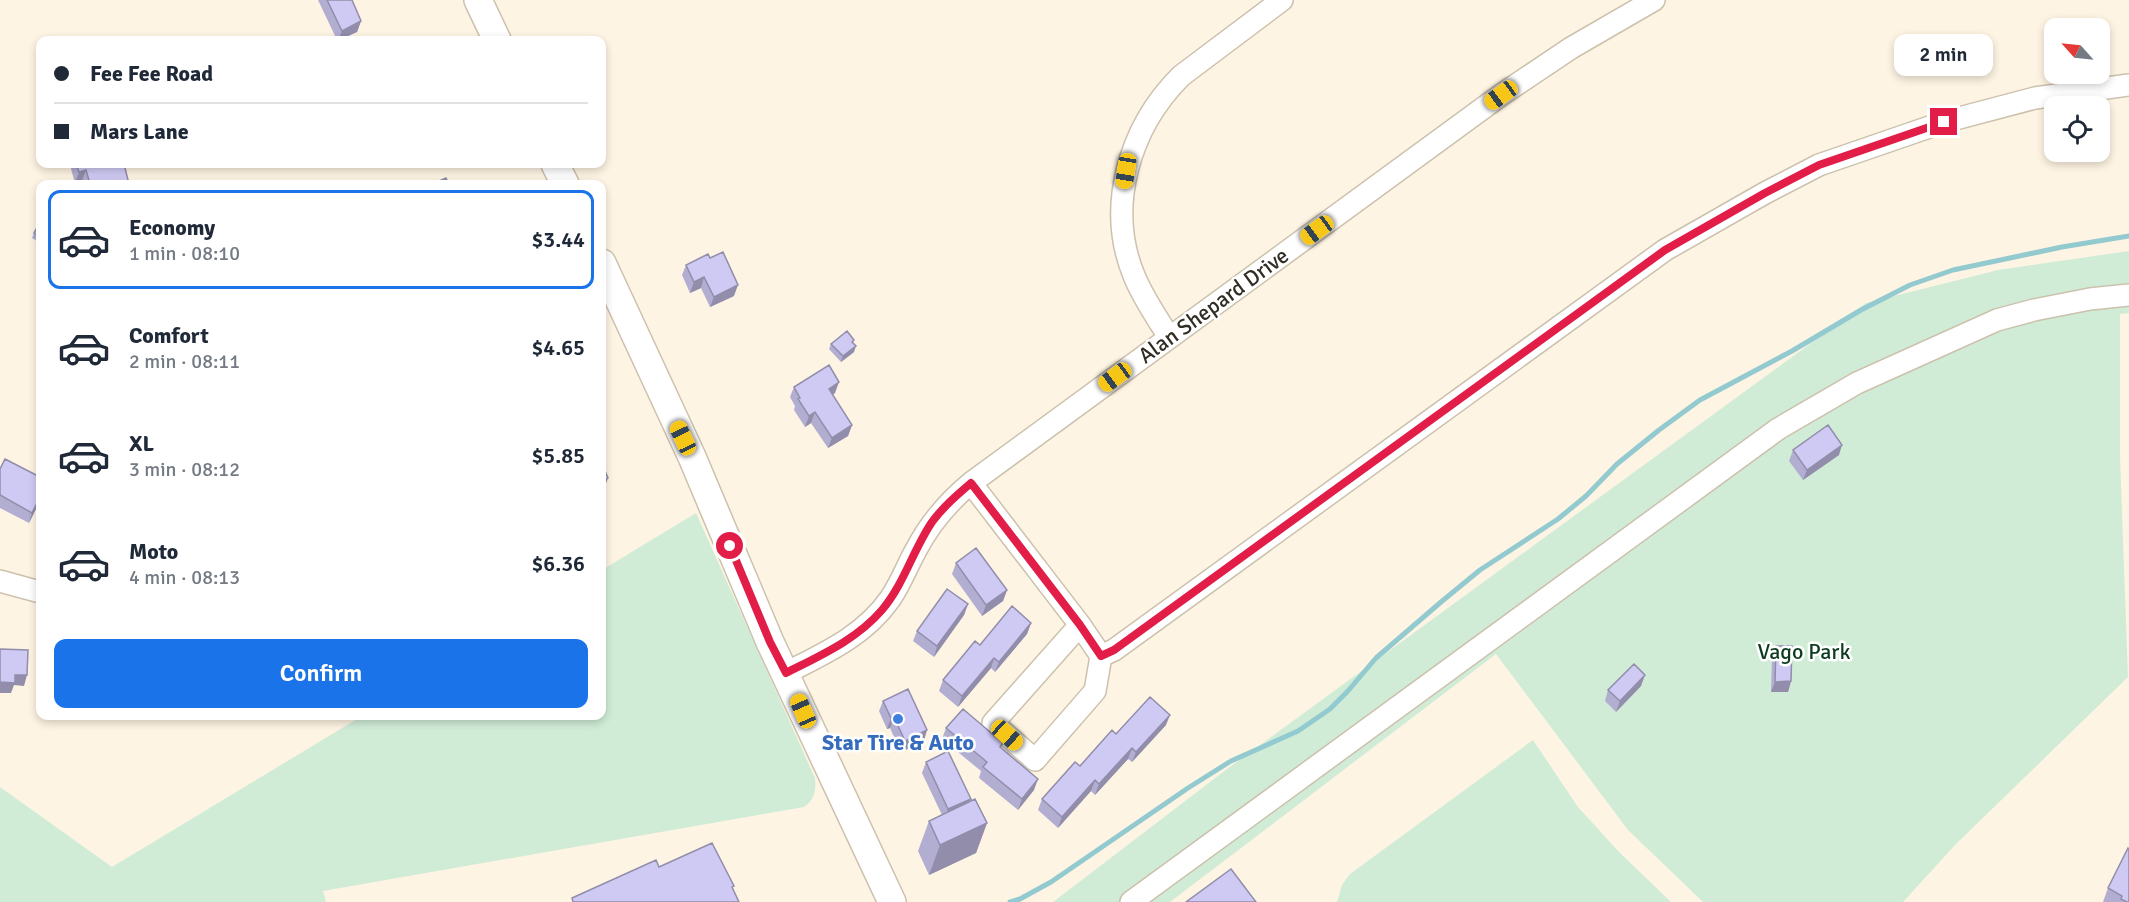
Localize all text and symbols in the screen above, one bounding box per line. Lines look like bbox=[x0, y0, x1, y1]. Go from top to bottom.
north arrow bbox=[2044, 18, 2110, 84]
map controls bbox=[2044, 18, 2110, 162]
callout: 2 min bbox=[1894, 35, 1994, 77]
text: 2 min bbox=[1920, 42, 1967, 67]
text: Fee Fee Road bbox=[90, 60, 213, 87]
car bbox=[1481, 77, 1521, 113]
button: locate bbox=[2044, 96, 2110, 162]
route end bbox=[1930, 108, 1957, 135]
text: Mars Lane bbox=[90, 118, 189, 145]
car bbox=[1114, 152, 1138, 190]
car bbox=[1297, 212, 1337, 248]
icon: car bbox=[57, 213, 111, 267]
text: Economy bbox=[129, 214, 215, 241]
text: $3.44 bbox=[531, 226, 585, 253]
text: 1 min · 08:10 bbox=[129, 241, 240, 266]
street label: Alan Shepard Drive bbox=[1133, 242, 1294, 369]
icon: car bbox=[57, 321, 111, 375]
text: Comfort bbox=[129, 322, 209, 349]
text: $4.65 bbox=[531, 334, 585, 361]
text: 2 min · 08:11 bbox=[129, 349, 240, 374]
car bbox=[1095, 359, 1135, 395]
car bbox=[667, 418, 699, 458]
icon: car bbox=[57, 429, 111, 483]
text: XL bbox=[129, 430, 154, 457]
text: $5.85 bbox=[531, 442, 585, 469]
text: 3 min · 08:12 bbox=[129, 457, 240, 482]
route start bbox=[716, 532, 743, 559]
icon: car bbox=[57, 537, 111, 591]
text: Moto bbox=[129, 538, 178, 565]
text: $6.36 bbox=[531, 550, 585, 577]
text: 4 min · 08:13 bbox=[129, 565, 240, 590]
park label: Vago Park bbox=[1757, 638, 1851, 665]
button: Confirm bbox=[54, 639, 588, 708]
car bbox=[787, 691, 819, 731]
marker: Star Tire & Auto bbox=[891, 712, 905, 726]
car bbox=[988, 716, 1026, 754]
place label: Star Tire & Auto bbox=[822, 729, 974, 756]

